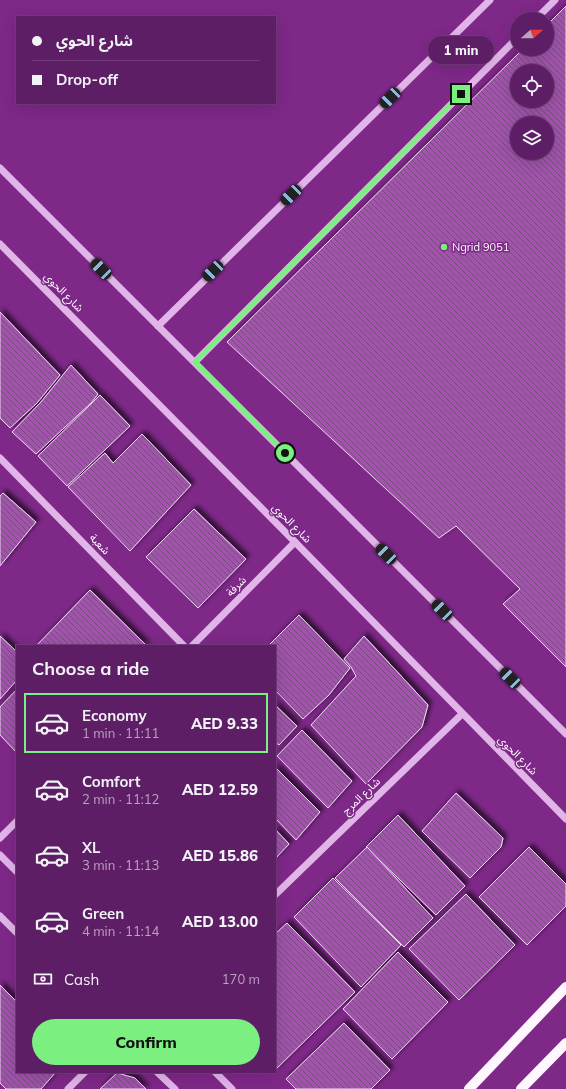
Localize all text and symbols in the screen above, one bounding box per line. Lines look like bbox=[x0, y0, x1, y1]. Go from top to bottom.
north arrow bbox=[510, 12, 554, 56]
map controls bbox=[510, 12, 554, 160]
text: شارع الحوي bbox=[56, 31, 133, 50]
callout: 1 min bbox=[428, 36, 494, 64]
text: 1 min bbox=[444, 42, 478, 58]
button: locate bbox=[510, 64, 554, 108]
text: Drop-off bbox=[56, 70, 118, 89]
car bbox=[377, 85, 403, 111]
route end bbox=[452, 85, 470, 103]
button: layers bbox=[510, 116, 554, 160]
car bbox=[278, 182, 304, 208]
place label: Ngrid 9051 bbox=[452, 240, 509, 254]
marker: Ngrid 9051 bbox=[439, 242, 449, 252]
car bbox=[88, 256, 114, 282]
car bbox=[200, 258, 226, 284]
street label: شارع الحوي bbox=[39, 269, 87, 317]
route start bbox=[276, 444, 294, 462]
street label: شارع الحوي bbox=[267, 500, 315, 548]
street label: شعبة bbox=[87, 531, 113, 558]
car bbox=[373, 541, 399, 567]
street label: شرفة bbox=[223, 573, 249, 599]
car bbox=[429, 597, 455, 623]
text: Choose a ride bbox=[32, 657, 149, 680]
car bbox=[497, 665, 523, 691]
icon: car bbox=[34, 705, 70, 741]
text: Economy bbox=[82, 706, 147, 725]
text: AED 9.33 bbox=[191, 714, 258, 733]
text: 1 min · 11:11 bbox=[82, 725, 159, 741]
street label: شارع الحوي bbox=[493, 732, 541, 780]
icon: car bbox=[34, 771, 70, 807]
text: Comfort bbox=[82, 772, 140, 791]
street label: شارع المرج bbox=[339, 774, 384, 818]
text: AED 12.59 bbox=[182, 780, 258, 799]
text: 2 min · 11:12 bbox=[82, 791, 159, 807]
icon: car bbox=[34, 837, 70, 873]
text: XL bbox=[82, 838, 100, 857]
text: AED 15.86 bbox=[182, 846, 258, 865]
text: 3 min · 11:13 bbox=[82, 857, 159, 873]
icon: car bbox=[34, 903, 70, 939]
text: Green bbox=[82, 904, 124, 923]
text: AED 13.00 bbox=[182, 912, 258, 931]
text: 4 min · 11:14 bbox=[82, 923, 159, 939]
icon: cash bbox=[32, 968, 54, 990]
text: Cash bbox=[64, 970, 99, 989]
text: 170 m bbox=[222, 971, 260, 987]
button: Confirm bbox=[32, 1019, 260, 1065]

